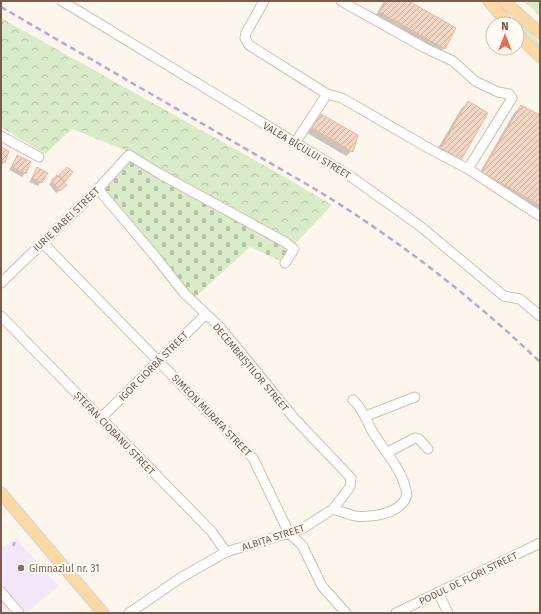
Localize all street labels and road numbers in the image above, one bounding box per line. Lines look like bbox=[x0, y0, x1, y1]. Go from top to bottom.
street label: VALEA BÎCULUI STREET bbox=[260, 119, 354, 182]
street label: IURIE BABEI STREET bbox=[31, 184, 103, 254]
street label: DECEMBRIȘTILOR STREET bbox=[210, 321, 291, 415]
street label: IGOR CIORBĂ STREET bbox=[116, 328, 191, 404]
street label: SIMEON MURAFA STREET bbox=[169, 372, 254, 460]
street label: ȘTEFAN CIOBANU STREET bbox=[71, 390, 158, 478]
street label: ALBIȚA STREET bbox=[240, 522, 307, 555]
street label: PODUL DE FLORI STREET bbox=[417, 549, 520, 608]

